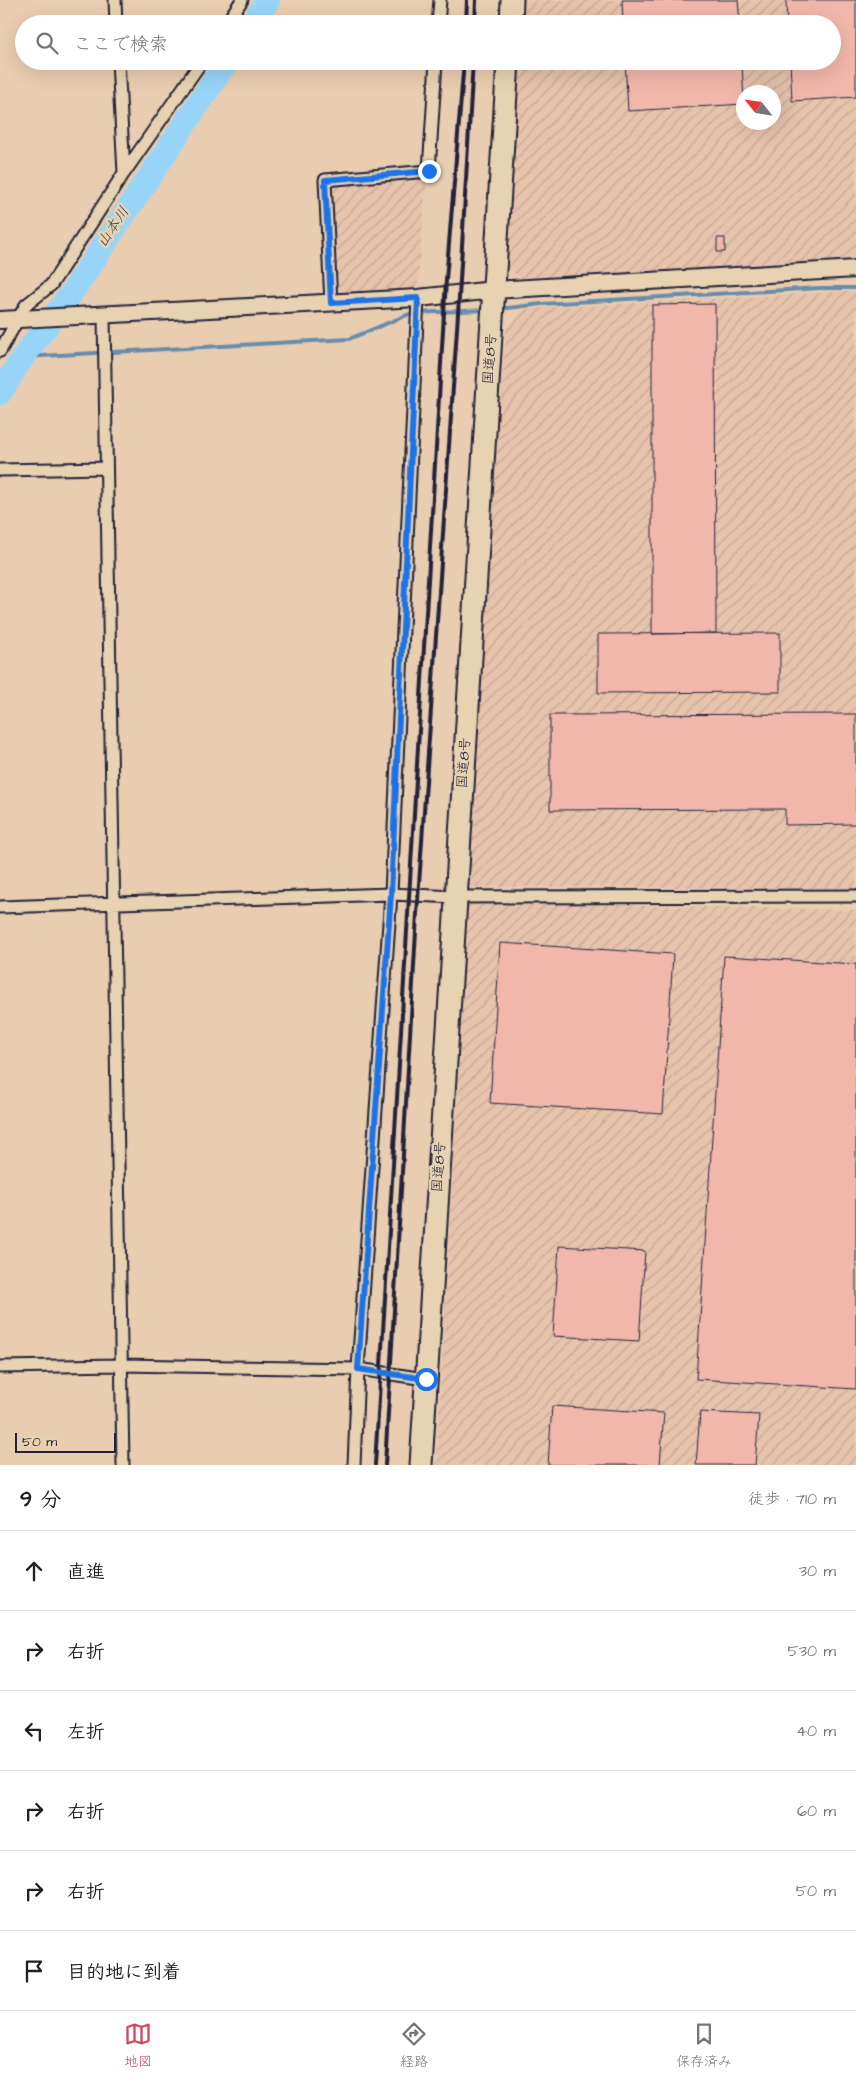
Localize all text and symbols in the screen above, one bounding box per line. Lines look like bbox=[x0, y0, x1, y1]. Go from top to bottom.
search box bbox=[15, 15, 841, 70]
icon: search bbox=[33, 29, 61, 57]
text: ここで検索 bbox=[73, 31, 168, 58]
north arrow bbox=[736, 85, 781, 130]
route end bbox=[418, 160, 441, 183]
water label: 山本川 bbox=[92, 202, 134, 252]
street label: 国道8号 bbox=[478, 333, 502, 385]
street label: 国道8号 bbox=[452, 737, 476, 789]
street label: 国道8号 bbox=[427, 1141, 451, 1193]
route start bbox=[415, 1368, 438, 1391]
scale bar bbox=[15, 1430, 116, 1453]
text: 50 m bbox=[22, 1432, 57, 1452]
text: 9 分 bbox=[20, 1485, 61, 1514]
text: 徒歩 · 710 m bbox=[748, 1488, 836, 1510]
icon: ahead bbox=[20, 1557, 48, 1585]
text: 直進 bbox=[67, 1559, 105, 1586]
text: 30 m bbox=[799, 1560, 836, 1582]
icon: right bbox=[20, 1637, 48, 1665]
text: 右折 bbox=[67, 1639, 105, 1666]
text: 530 m bbox=[788, 1640, 836, 1662]
icon: left bbox=[20, 1717, 48, 1745]
text: 左折 bbox=[67, 1719, 105, 1746]
text: 40 m bbox=[796, 1720, 836, 1742]
icon: right bbox=[20, 1797, 48, 1825]
text: 右折 bbox=[67, 1799, 105, 1826]
text: 60 m bbox=[797, 1800, 836, 1822]
icon: right bbox=[20, 1877, 48, 1905]
text: 右折 bbox=[67, 1879, 105, 1906]
text: 50 m bbox=[796, 1880, 836, 1902]
icon: arrive bbox=[20, 1957, 48, 1985]
text: 目的地に到着 bbox=[67, 1959, 181, 1986]
tab: 地図 bbox=[124, 2020, 152, 2072]
tab: 経路 bbox=[400, 2020, 428, 2072]
tab: 保存済み bbox=[676, 2020, 732, 2072]

